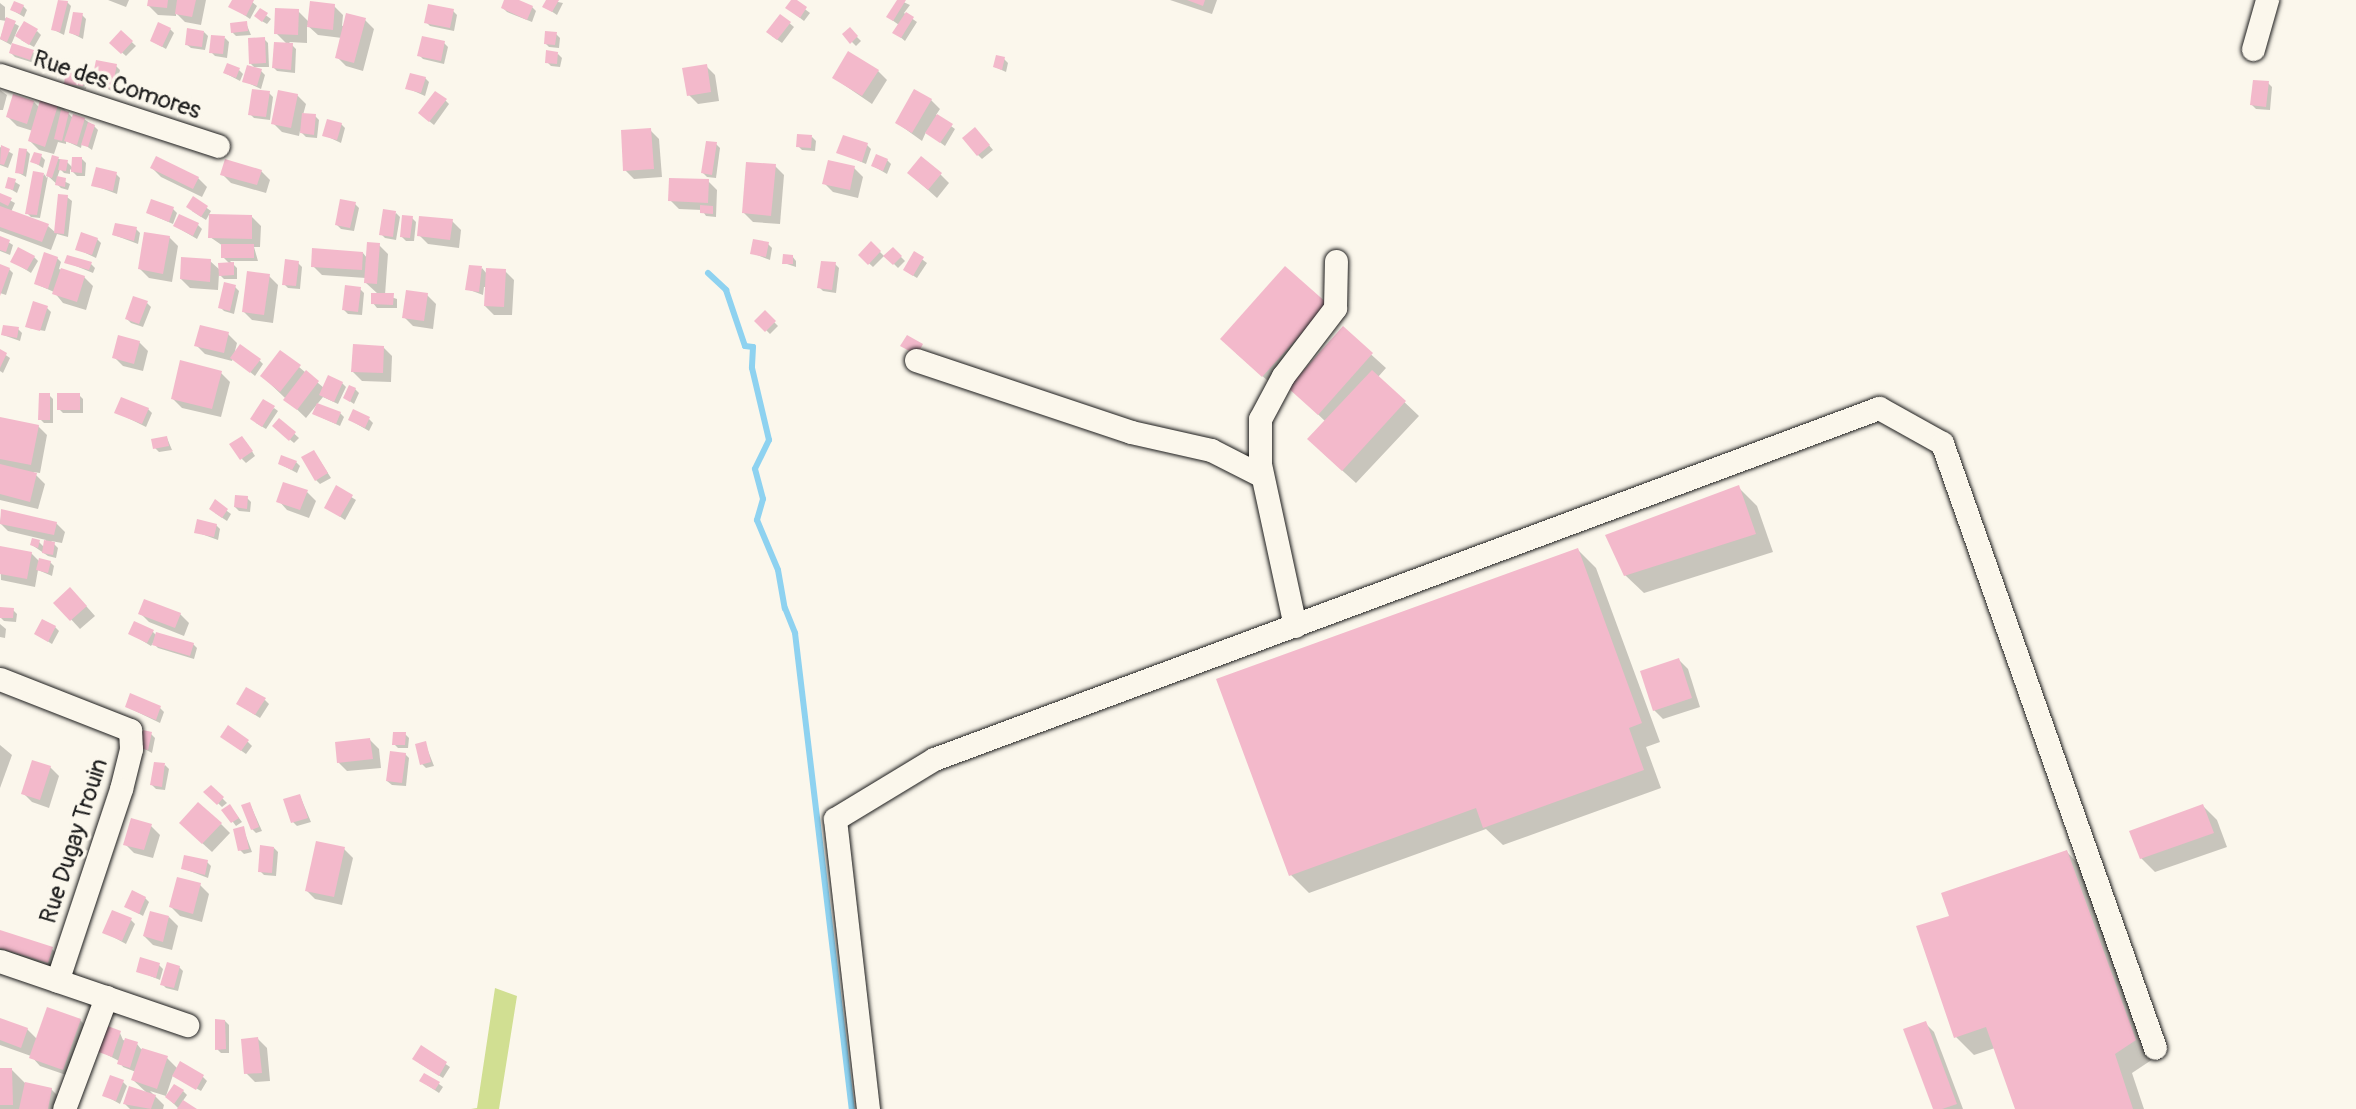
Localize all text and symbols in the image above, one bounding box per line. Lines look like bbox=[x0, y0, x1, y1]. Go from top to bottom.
street label: Rue des Comores bbox=[30, 44, 204, 126]
street label: Rue Dugay Trouin bbox=[34, 755, 114, 927]

